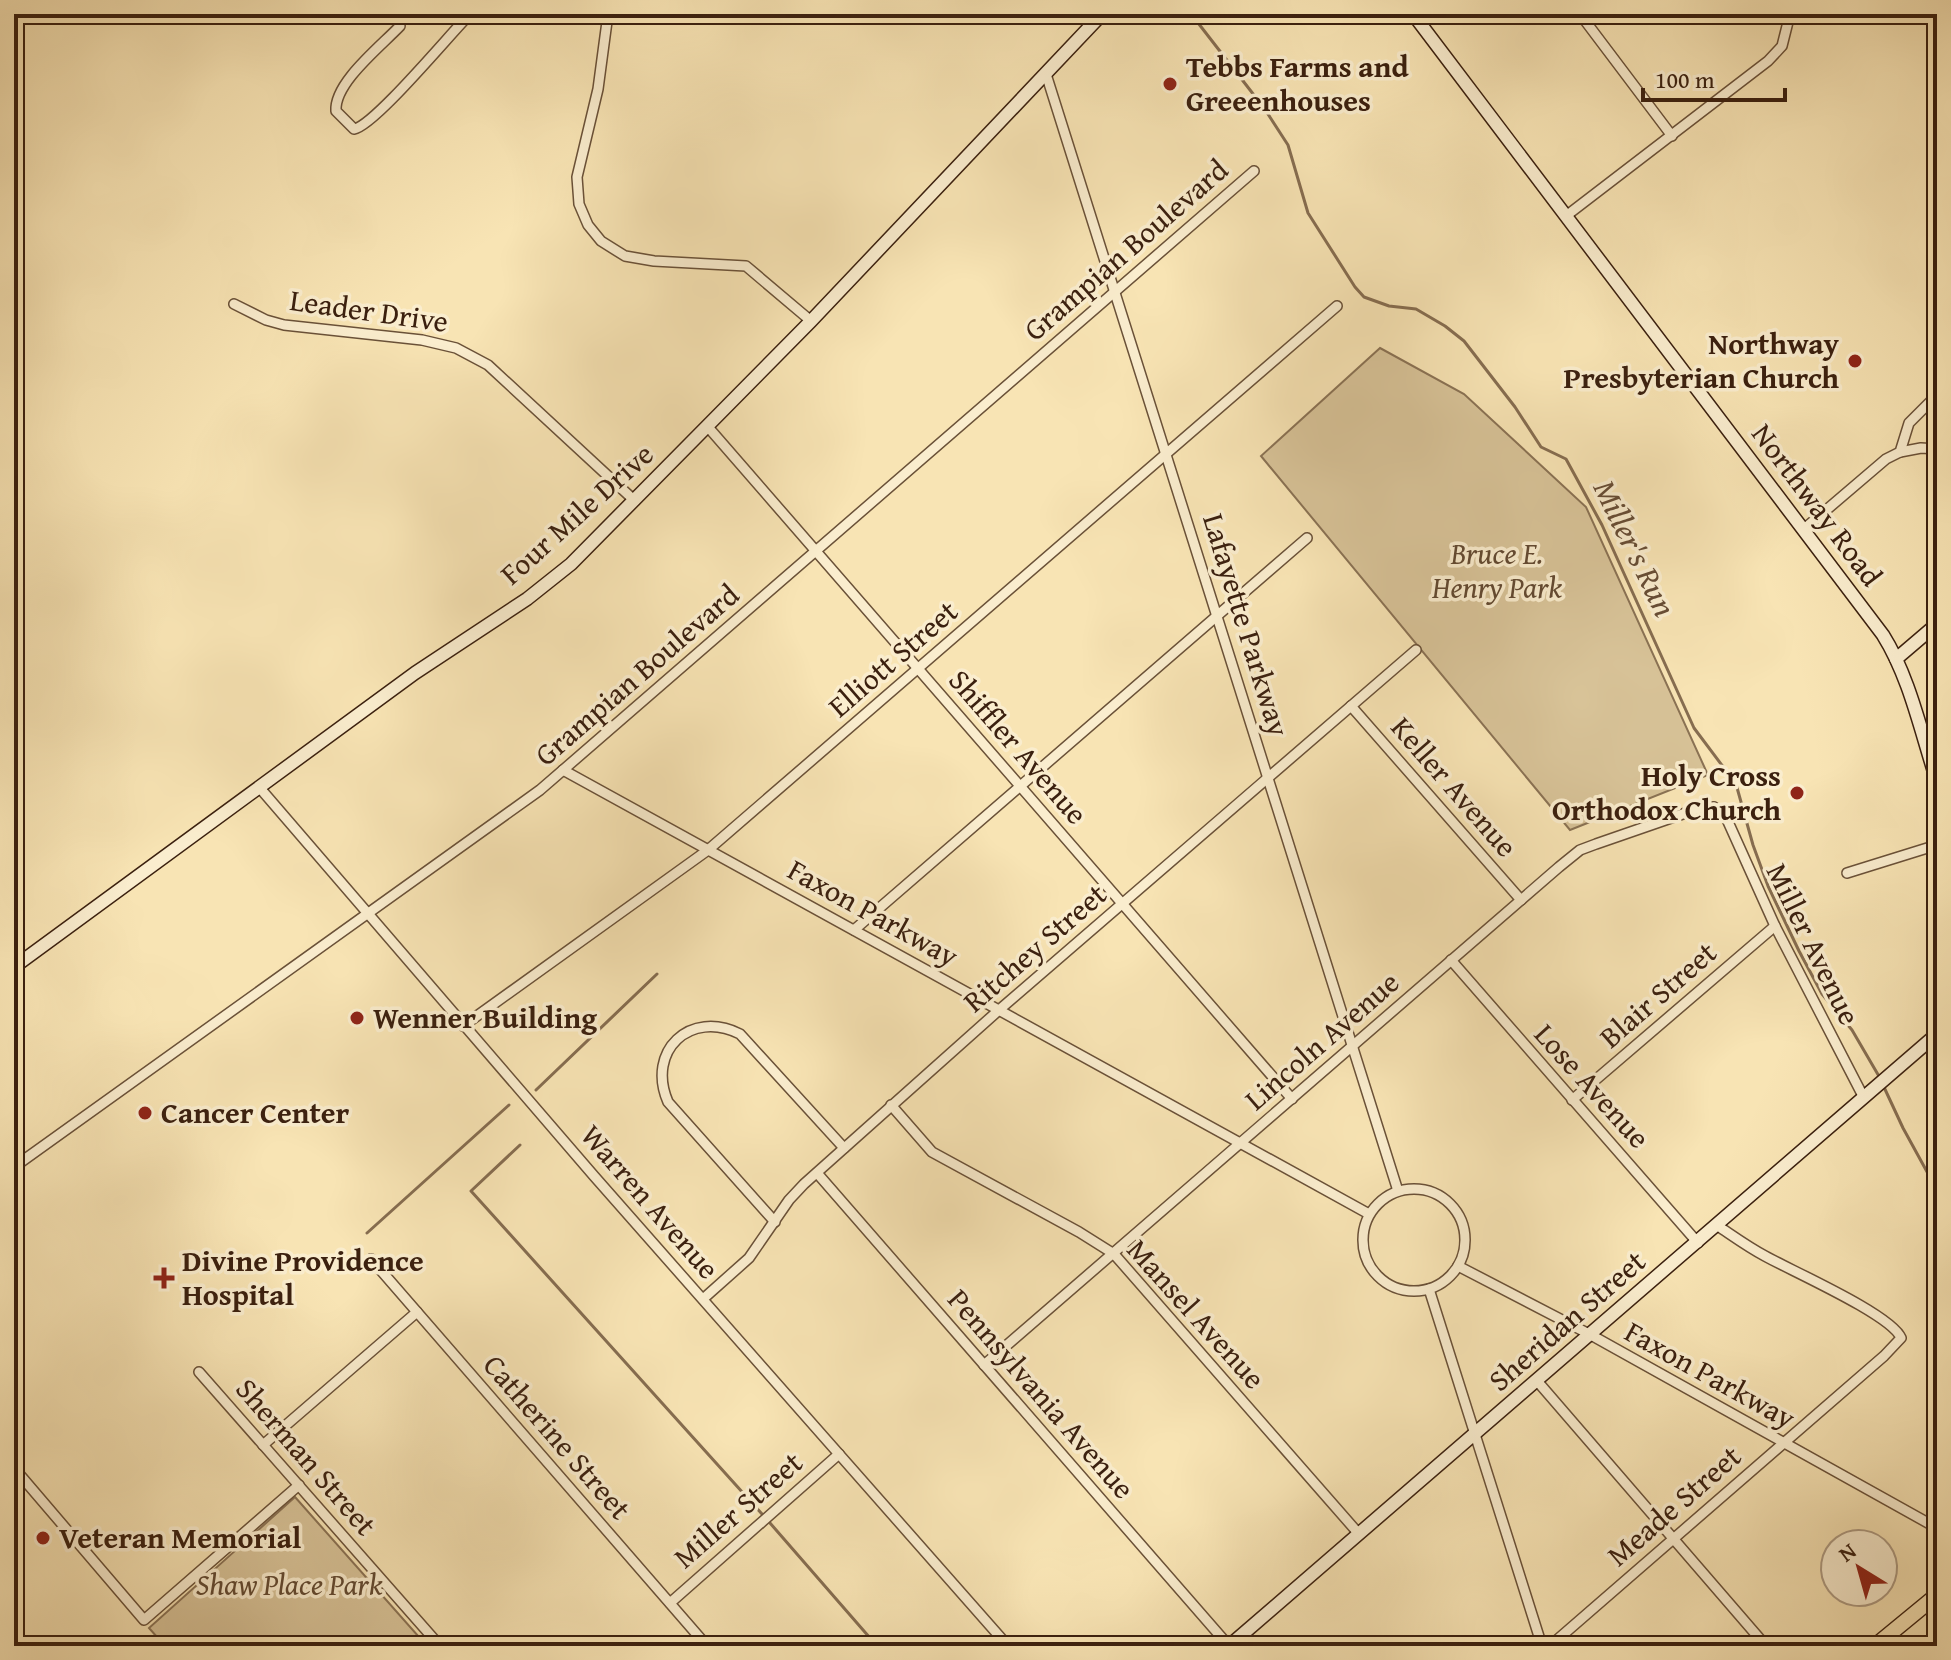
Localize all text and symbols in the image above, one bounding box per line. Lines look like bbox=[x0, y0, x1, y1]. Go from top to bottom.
place label: Tebbs Farms and Greeenhouses bbox=[1186, 44, 1409, 122]
scale bar bbox=[1643, 52, 1785, 102]
text: 100 m bbox=[1655, 62, 1715, 97]
marker: Tebbs Farms and Greeenhouses bbox=[1161, 75, 1179, 93]
street label: Grampian Boulevard bbox=[1013, 148, 1237, 351]
street label: Leader Drive bbox=[287, 277, 451, 343]
place label: Northway Presbyterian Church bbox=[1564, 321, 1840, 399]
marker: Northway Presbyterian Church bbox=[1846, 352, 1864, 370]
street label: Northway Road bbox=[1742, 414, 1894, 595]
street label: Four Mile Drive bbox=[490, 432, 663, 594]
water label: Miller's Run bbox=[1582, 471, 1689, 624]
street label: Lafayette Parkway bbox=[1192, 508, 1302, 742]
park label: Bruce E. Henry Park bbox=[1431, 531, 1562, 609]
street label: Grampian Boulevard bbox=[524, 573, 748, 776]
street label: Elliott Street bbox=[818, 589, 967, 727]
street label: Shiffler Avenue bbox=[939, 659, 1099, 834]
street label: Keller Avenue bbox=[1381, 706, 1528, 866]
place label: Holy Cross Orthodox Church bbox=[1552, 753, 1781, 831]
marker: Holy Cross Orthodox Church bbox=[1788, 784, 1806, 802]
street label: Faxon Parkway bbox=[780, 847, 967, 977]
street label: Miller Avenue bbox=[1756, 855, 1872, 1032]
street label: Ritchey Street bbox=[953, 872, 1116, 1022]
street label: Blair Street bbox=[1589, 931, 1726, 1058]
street label: Lincoln Avenue bbox=[1234, 960, 1408, 1120]
place label: Wenner Building bbox=[373, 995, 597, 1039]
marker: Wenner Building bbox=[348, 1009, 366, 1027]
street label: Lose Avenue bbox=[1525, 1013, 1661, 1158]
place label: Cancer Center bbox=[161, 1090, 350, 1134]
marker: Cancer Center bbox=[136, 1104, 154, 1122]
street label: Warren Avenue bbox=[571, 1114, 731, 1288]
street label: Mansel Avenue bbox=[1117, 1228, 1276, 1398]
place label: Divine Providence Hospital bbox=[182, 1238, 424, 1316]
street label: Sheridan Street bbox=[1478, 1239, 1655, 1401]
marker: Divine Providence Hospital bbox=[153, 1267, 175, 1289]
street label: Pennsylvania Avenue bbox=[938, 1279, 1146, 1508]
street label: Faxon Parkway bbox=[1617, 1309, 1804, 1439]
street label: Catherine Street bbox=[474, 1344, 642, 1529]
street label: Sherman Street bbox=[226, 1368, 388, 1545]
street label: Meade Street bbox=[1596, 1434, 1751, 1576]
street label: Miller Street bbox=[663, 1440, 812, 1578]
place label: Veteran Memorial bbox=[59, 1515, 301, 1559]
north arrow bbox=[1819, 1528, 1899, 1608]
marker: Veteran Memorial bbox=[34, 1529, 52, 1547]
text: N bbox=[1831, 1535, 1863, 1569]
park label: Shaw Place Park bbox=[196, 1562, 383, 1606]

